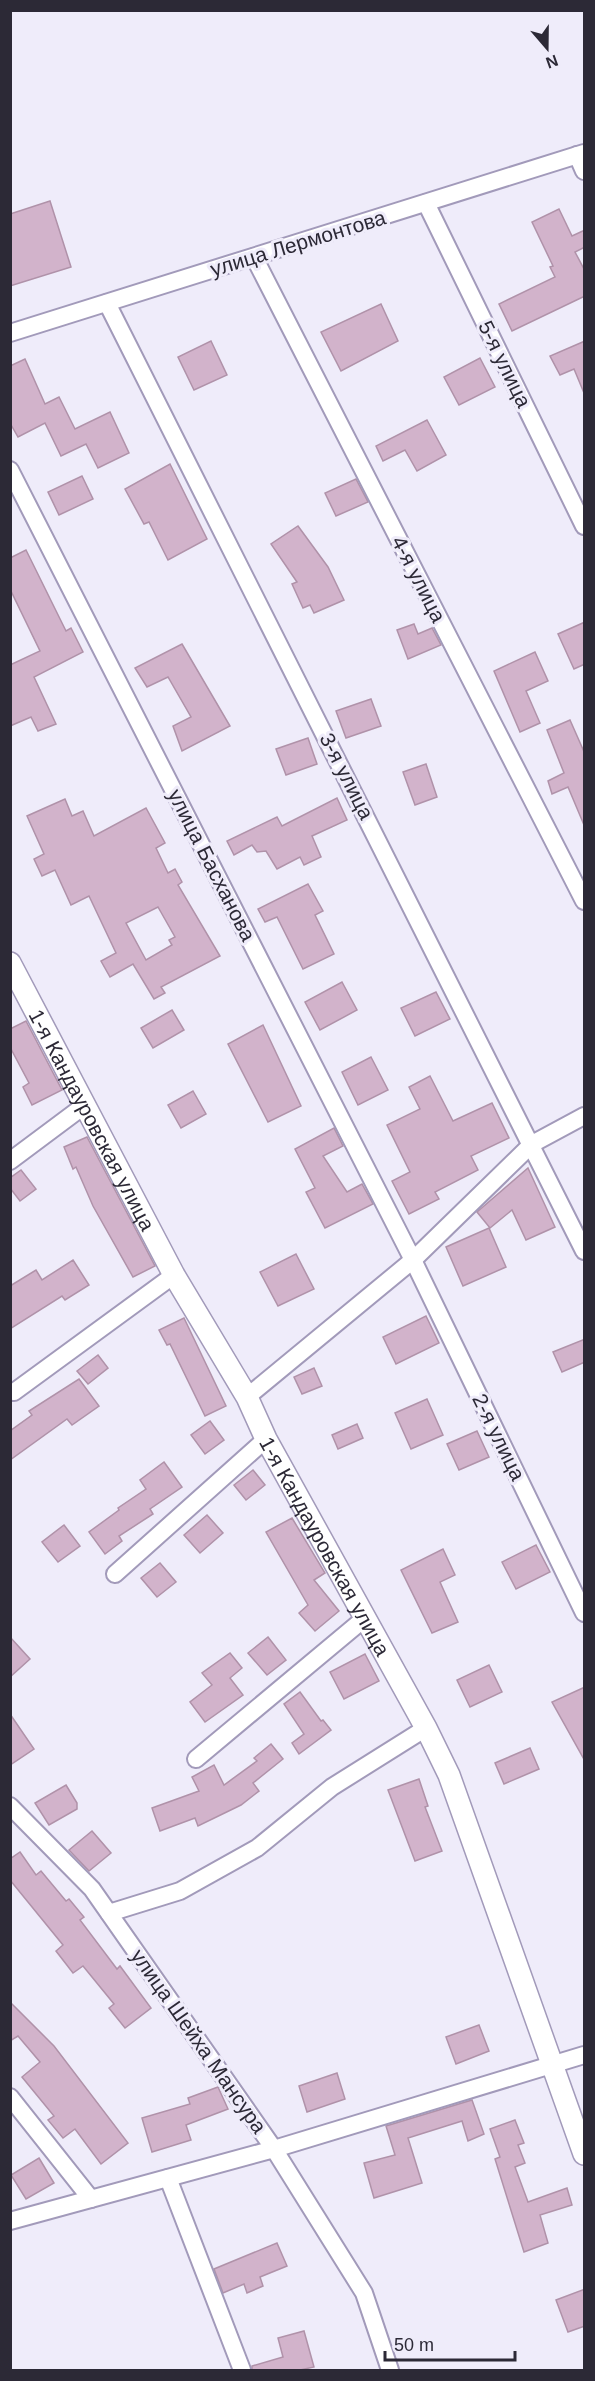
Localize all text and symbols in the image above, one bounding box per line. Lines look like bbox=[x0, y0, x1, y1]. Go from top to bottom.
north arrow bbox=[517, 18, 577, 78]
text: N bbox=[544, 52, 560, 72]
street label: улица Лермонтова bbox=[208, 205, 389, 281]
street label: 5-я улица bbox=[474, 317, 536, 411]
street label: 4-я улица bbox=[388, 532, 451, 626]
street label: 3-я улица bbox=[316, 729, 379, 823]
street label: улица Басханова bbox=[164, 785, 260, 945]
street label: 1-я Кандауровская улица bbox=[25, 1005, 160, 1234]
street label: 2-я улица bbox=[468, 1390, 530, 1484]
street label: 1-я Кандауровская улица bbox=[255, 1433, 395, 1660]
street label: улица Шейха Мансура bbox=[127, 1945, 271, 2138]
scale bar bbox=[385, 2324, 516, 2362]
text: 50 m bbox=[394, 2335, 434, 2355]

